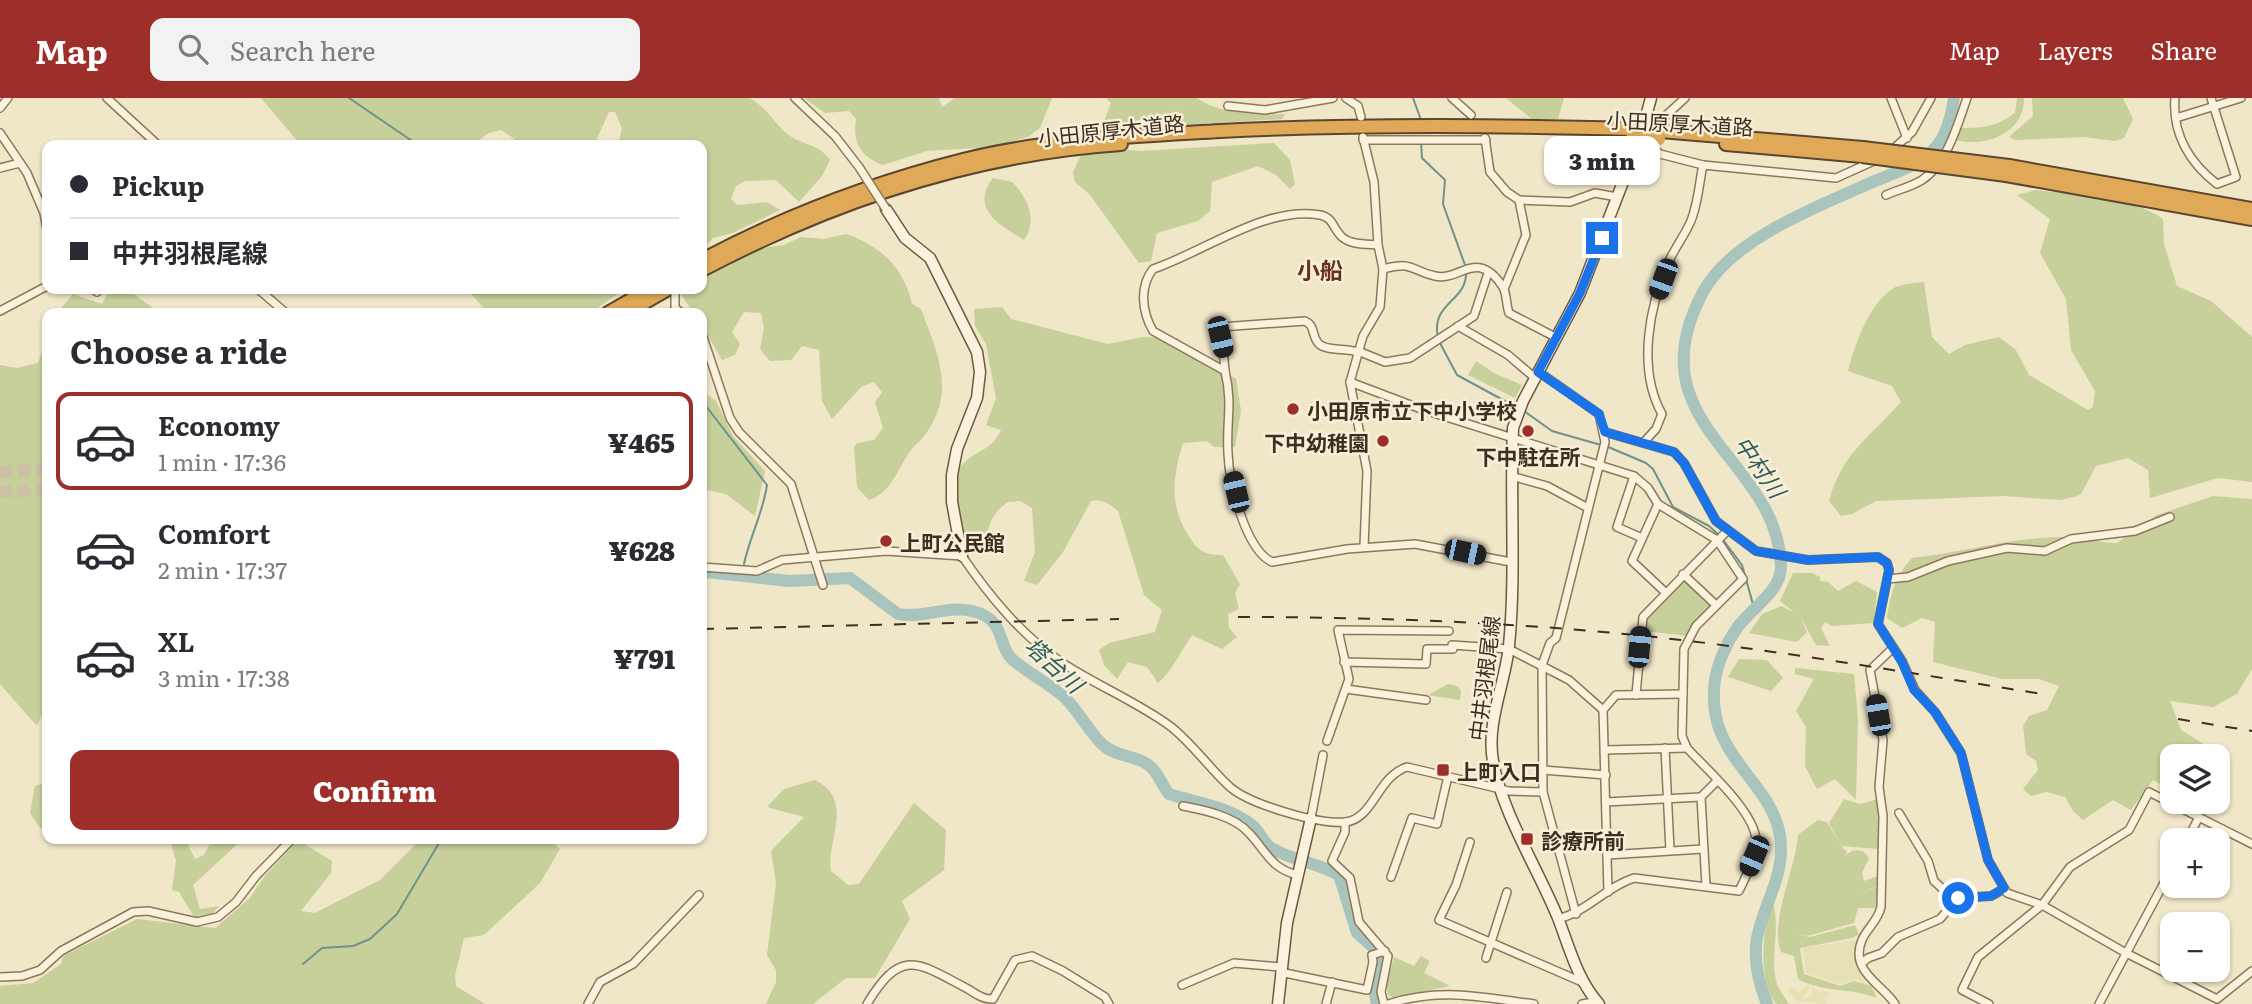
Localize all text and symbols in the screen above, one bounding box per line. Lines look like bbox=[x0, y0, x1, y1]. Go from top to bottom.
search box bbox=[150, 18, 640, 81]
text: Map bbox=[35, 25, 108, 74]
icon: search bbox=[174, 30, 212, 68]
text: Search here bbox=[230, 30, 376, 69]
text: Map bbox=[1949, 32, 2000, 67]
text: Layers bbox=[2038, 32, 2112, 67]
text: Share bbox=[2150, 32, 2217, 67]
street label: 小田原厚木道路 bbox=[1606, 103, 1754, 141]
street label: 小田原厚木道路 bbox=[1036, 106, 1186, 152]
callout: 3 min bbox=[1544, 136, 1660, 186]
text: 3 min bbox=[1569, 143, 1635, 177]
text: Pickup bbox=[112, 165, 204, 204]
route end bbox=[1586, 222, 1618, 254]
text: 中井羽根尾線 bbox=[112, 232, 268, 271]
district label: 小船 bbox=[1297, 252, 1343, 286]
car bbox=[1646, 256, 1681, 302]
car bbox=[1206, 314, 1235, 360]
text: Choose a ride bbox=[70, 326, 287, 374]
place label: 小田原市立下中小学校 bbox=[1307, 394, 1517, 425]
marker: 小田原市立下中小学校 bbox=[1285, 401, 1301, 417]
text: Economy bbox=[158, 405, 280, 444]
icon: car bbox=[74, 410, 137, 473]
text: ¥465 bbox=[608, 422, 675, 461]
marker: 下中駐在所 bbox=[1520, 423, 1536, 439]
place label: 下中幼稚園 bbox=[1264, 426, 1369, 457]
water label: 中村川 bbox=[1727, 428, 1796, 506]
marker: 下中幼稚園 bbox=[1375, 433, 1391, 449]
place label: 下中駐在所 bbox=[1476, 440, 1581, 471]
text: 1 min · 17:36 bbox=[158, 444, 286, 478]
car bbox=[1222, 469, 1251, 515]
text: Comfort bbox=[158, 513, 270, 552]
icon: car bbox=[74, 518, 137, 581]
place label: 上町公民館 bbox=[900, 526, 1005, 557]
text: ¥628 bbox=[609, 530, 675, 569]
marker: 上町公民館 bbox=[878, 533, 894, 549]
car bbox=[1443, 537, 1488, 567]
text: 2 min · 17:37 bbox=[158, 552, 287, 586]
street label: 中井羽根尾線 bbox=[1460, 614, 1506, 742]
text: XL bbox=[158, 621, 195, 660]
car bbox=[1627, 625, 1652, 669]
icon: car bbox=[74, 626, 137, 689]
water label: 塔台川 bbox=[1018, 628, 1094, 702]
text: ¥791 bbox=[614, 638, 675, 677]
text: 3 min · 17:38 bbox=[158, 660, 290, 694]
car bbox=[1865, 692, 1892, 738]
map controls bbox=[2160, 744, 2230, 982]
button: layers bbox=[2160, 744, 2230, 814]
button: Confirm bbox=[70, 750, 679, 830]
place label: 上町入口 bbox=[1457, 755, 1541, 786]
marker: 上町入口 bbox=[1435, 762, 1451, 778]
place label: 診療所前 bbox=[1541, 824, 1625, 855]
button: + bbox=[2160, 828, 2230, 898]
marker: 診療所前 bbox=[1519, 831, 1535, 847]
car bbox=[1737, 833, 1772, 879]
route start bbox=[1942, 882, 1974, 914]
button: − bbox=[2160, 912, 2230, 982]

